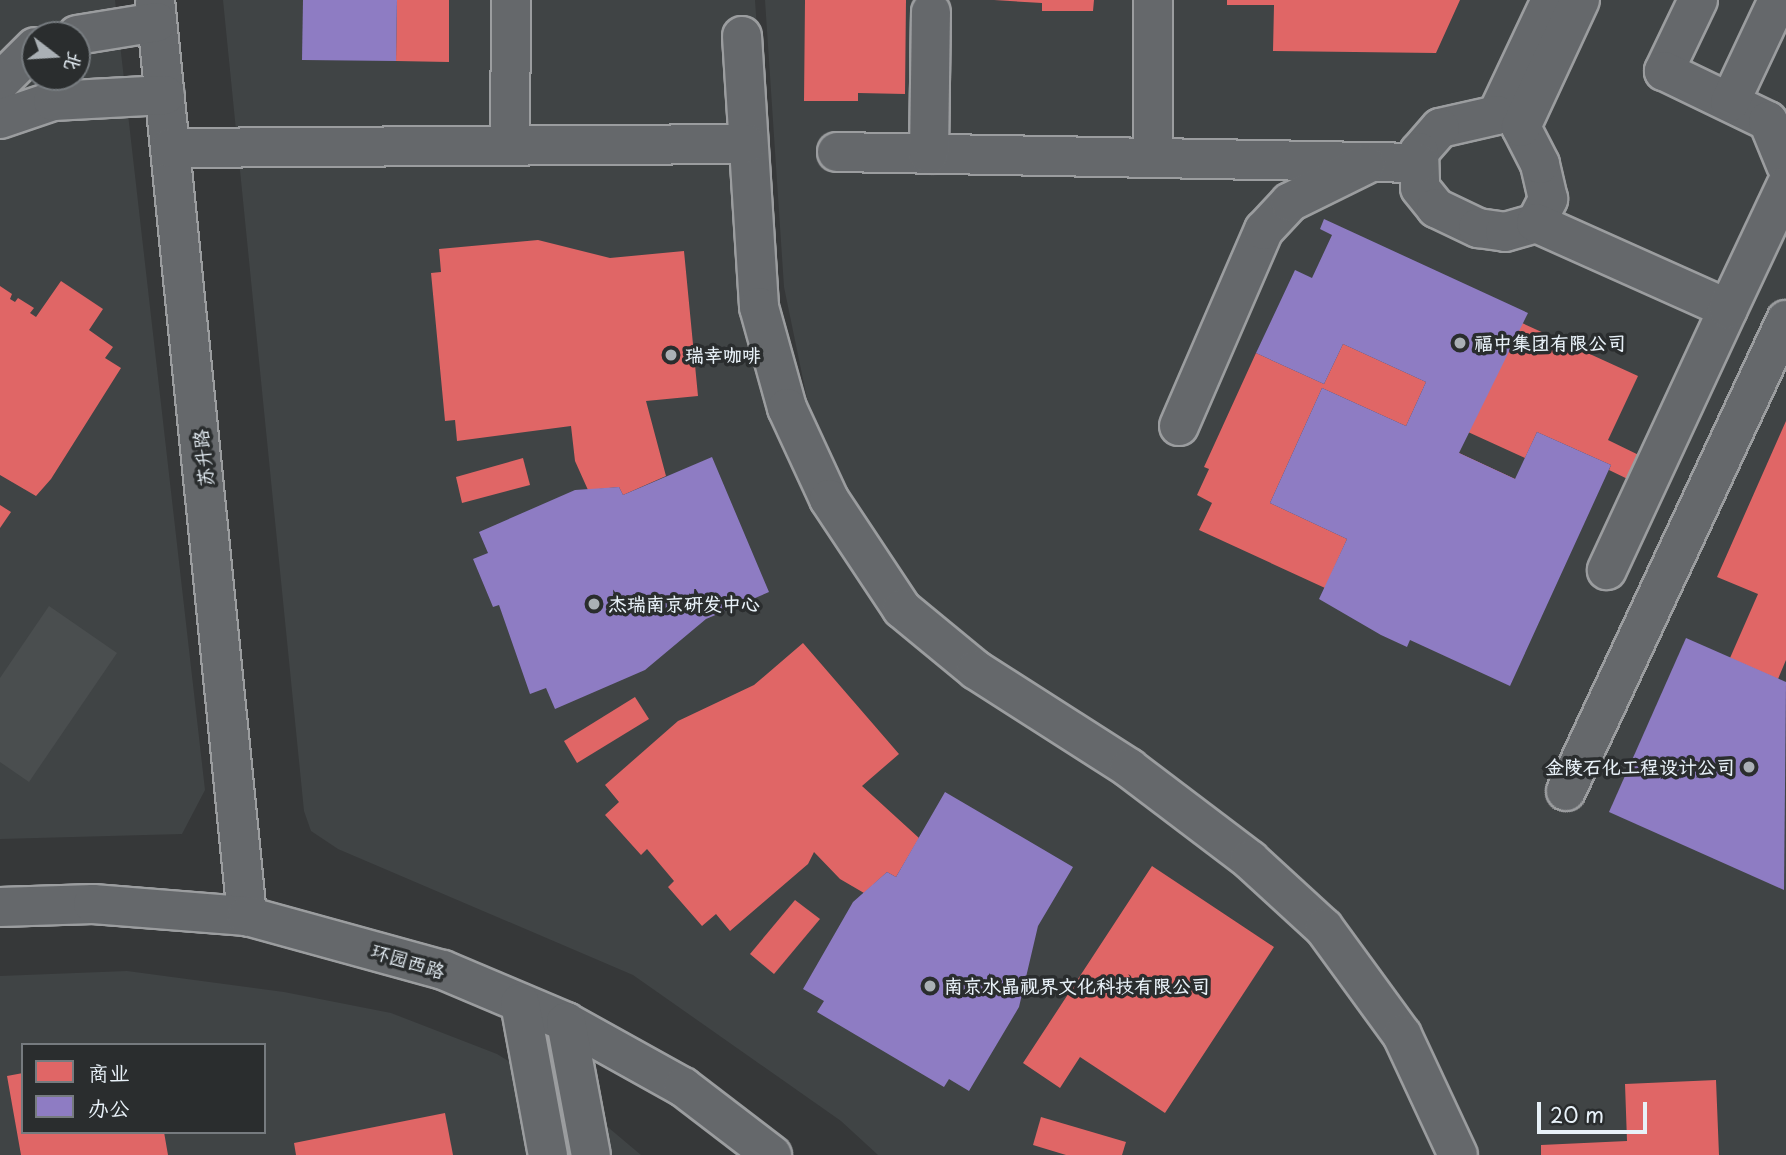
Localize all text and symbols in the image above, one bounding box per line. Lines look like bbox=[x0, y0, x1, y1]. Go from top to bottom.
north arrow bbox=[21, 21, 91, 91]
text: 北 bbox=[58, 48, 90, 75]
place label: 福中集团有限公司 bbox=[1474, 332, 1626, 354]
marker: 福中集团有限公司 bbox=[1452, 335, 1468, 351]
place label: 瑞幸咖啡 bbox=[685, 344, 761, 366]
marker: 瑞幸咖啡 bbox=[663, 347, 679, 363]
street label: 苏升路 bbox=[189, 428, 217, 488]
place label: 杰瑞南京研发中心 bbox=[608, 593, 760, 615]
marker: 杰瑞南京研发中心 bbox=[586, 596, 602, 612]
place label: 金陵石化工程设计公司 bbox=[1545, 756, 1735, 778]
marker: 金陵石化工程设计公司 bbox=[1741, 759, 1757, 775]
street label: 环园西路 bbox=[368, 939, 448, 983]
place label: 南京水晶视界文化科技有限公司 bbox=[944, 975, 1210, 997]
marker: 南京水晶视界文化科技有限公司 bbox=[922, 978, 938, 994]
legend bbox=[21, 1043, 266, 1134]
text: 商业 bbox=[88, 1056, 130, 1088]
scale bar bbox=[1541, 1088, 1651, 1132]
text: 办公 bbox=[88, 1091, 130, 1123]
text: 20 m bbox=[1550, 1098, 1604, 1130]

